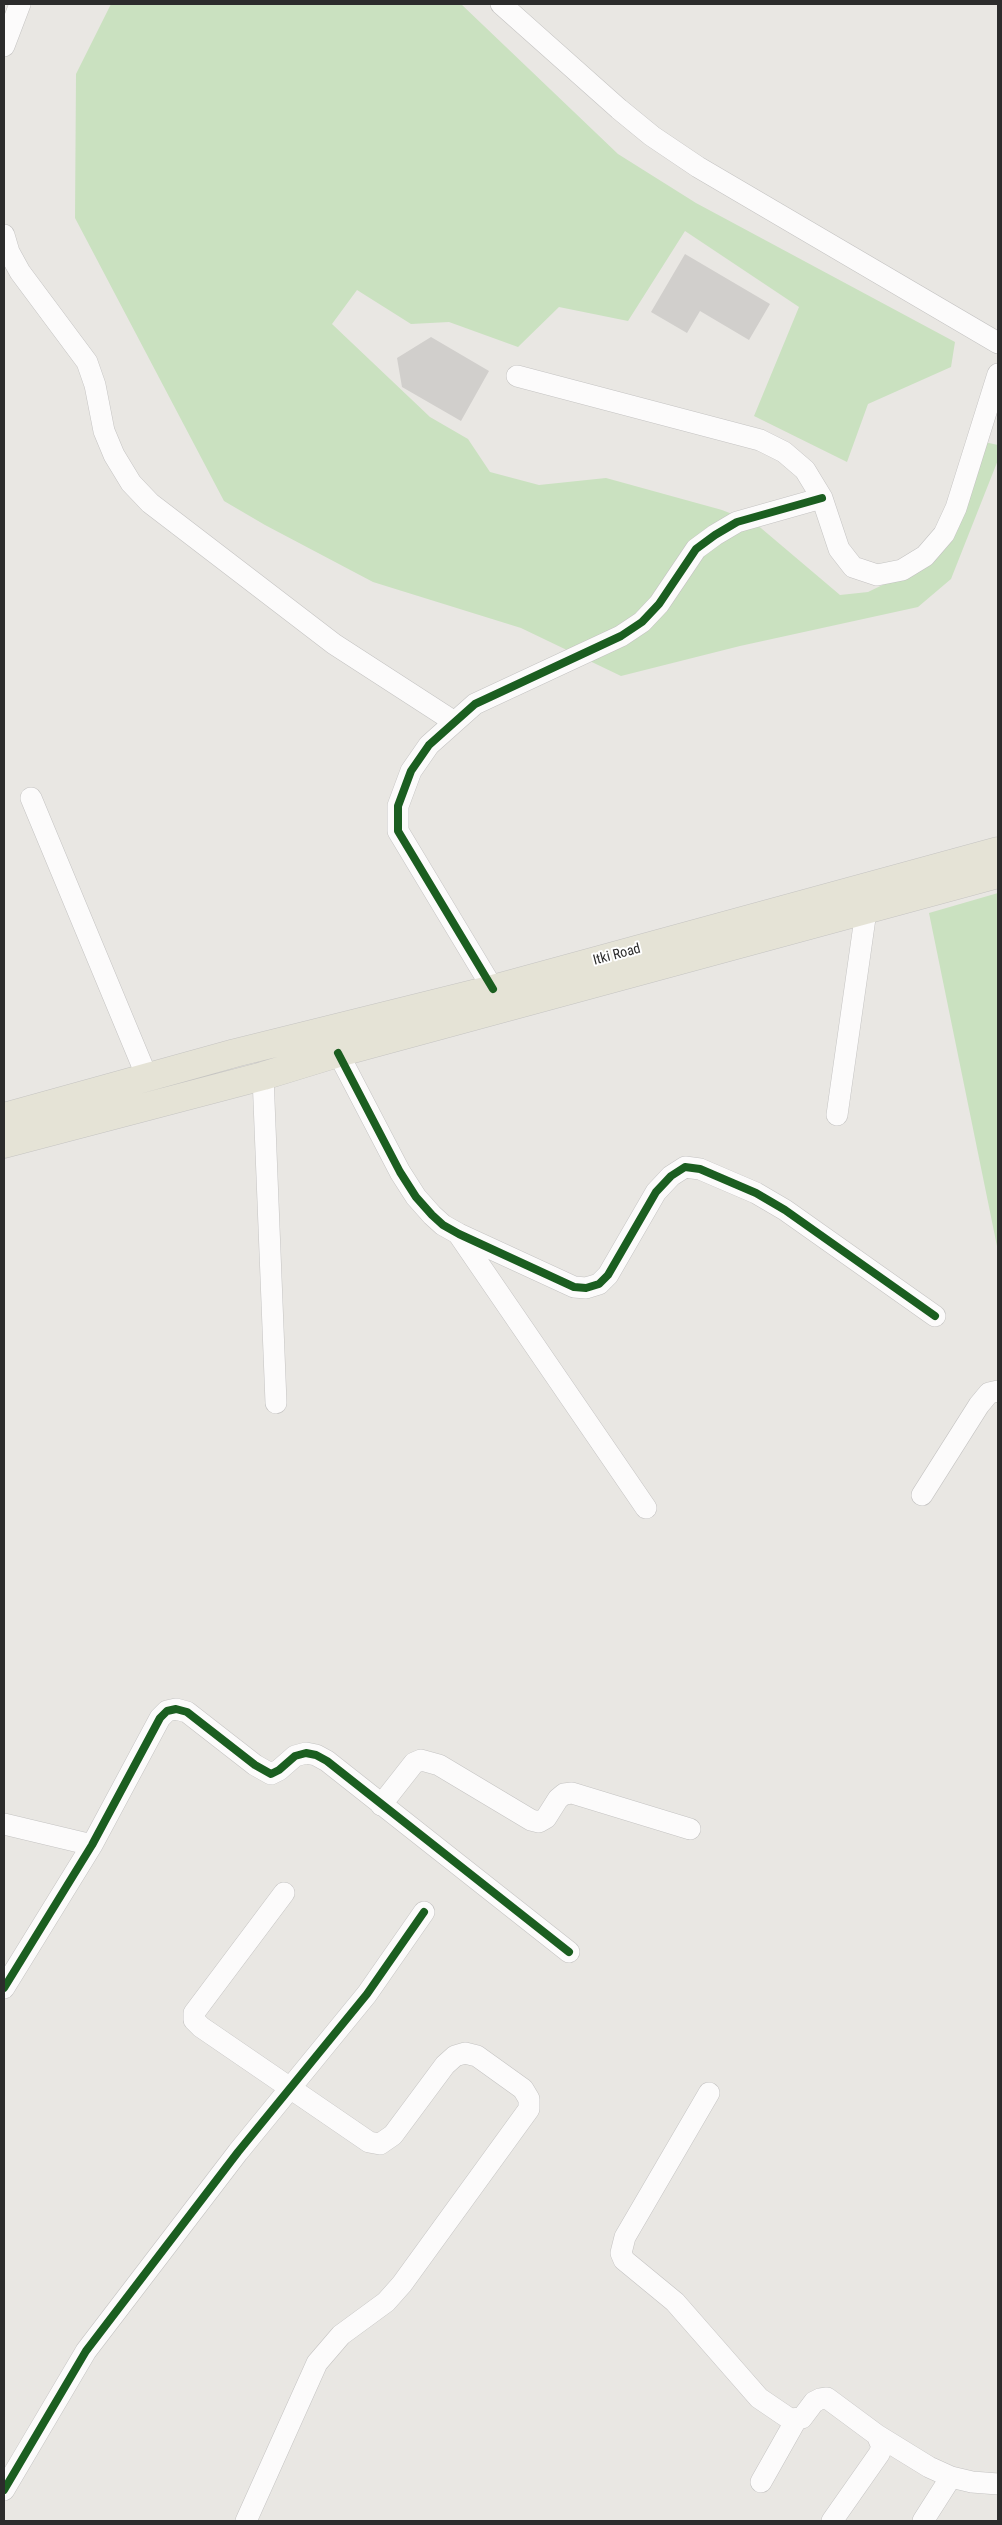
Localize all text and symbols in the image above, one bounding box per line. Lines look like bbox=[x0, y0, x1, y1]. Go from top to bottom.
street label: Itki Road bbox=[591, 941, 643, 969]

